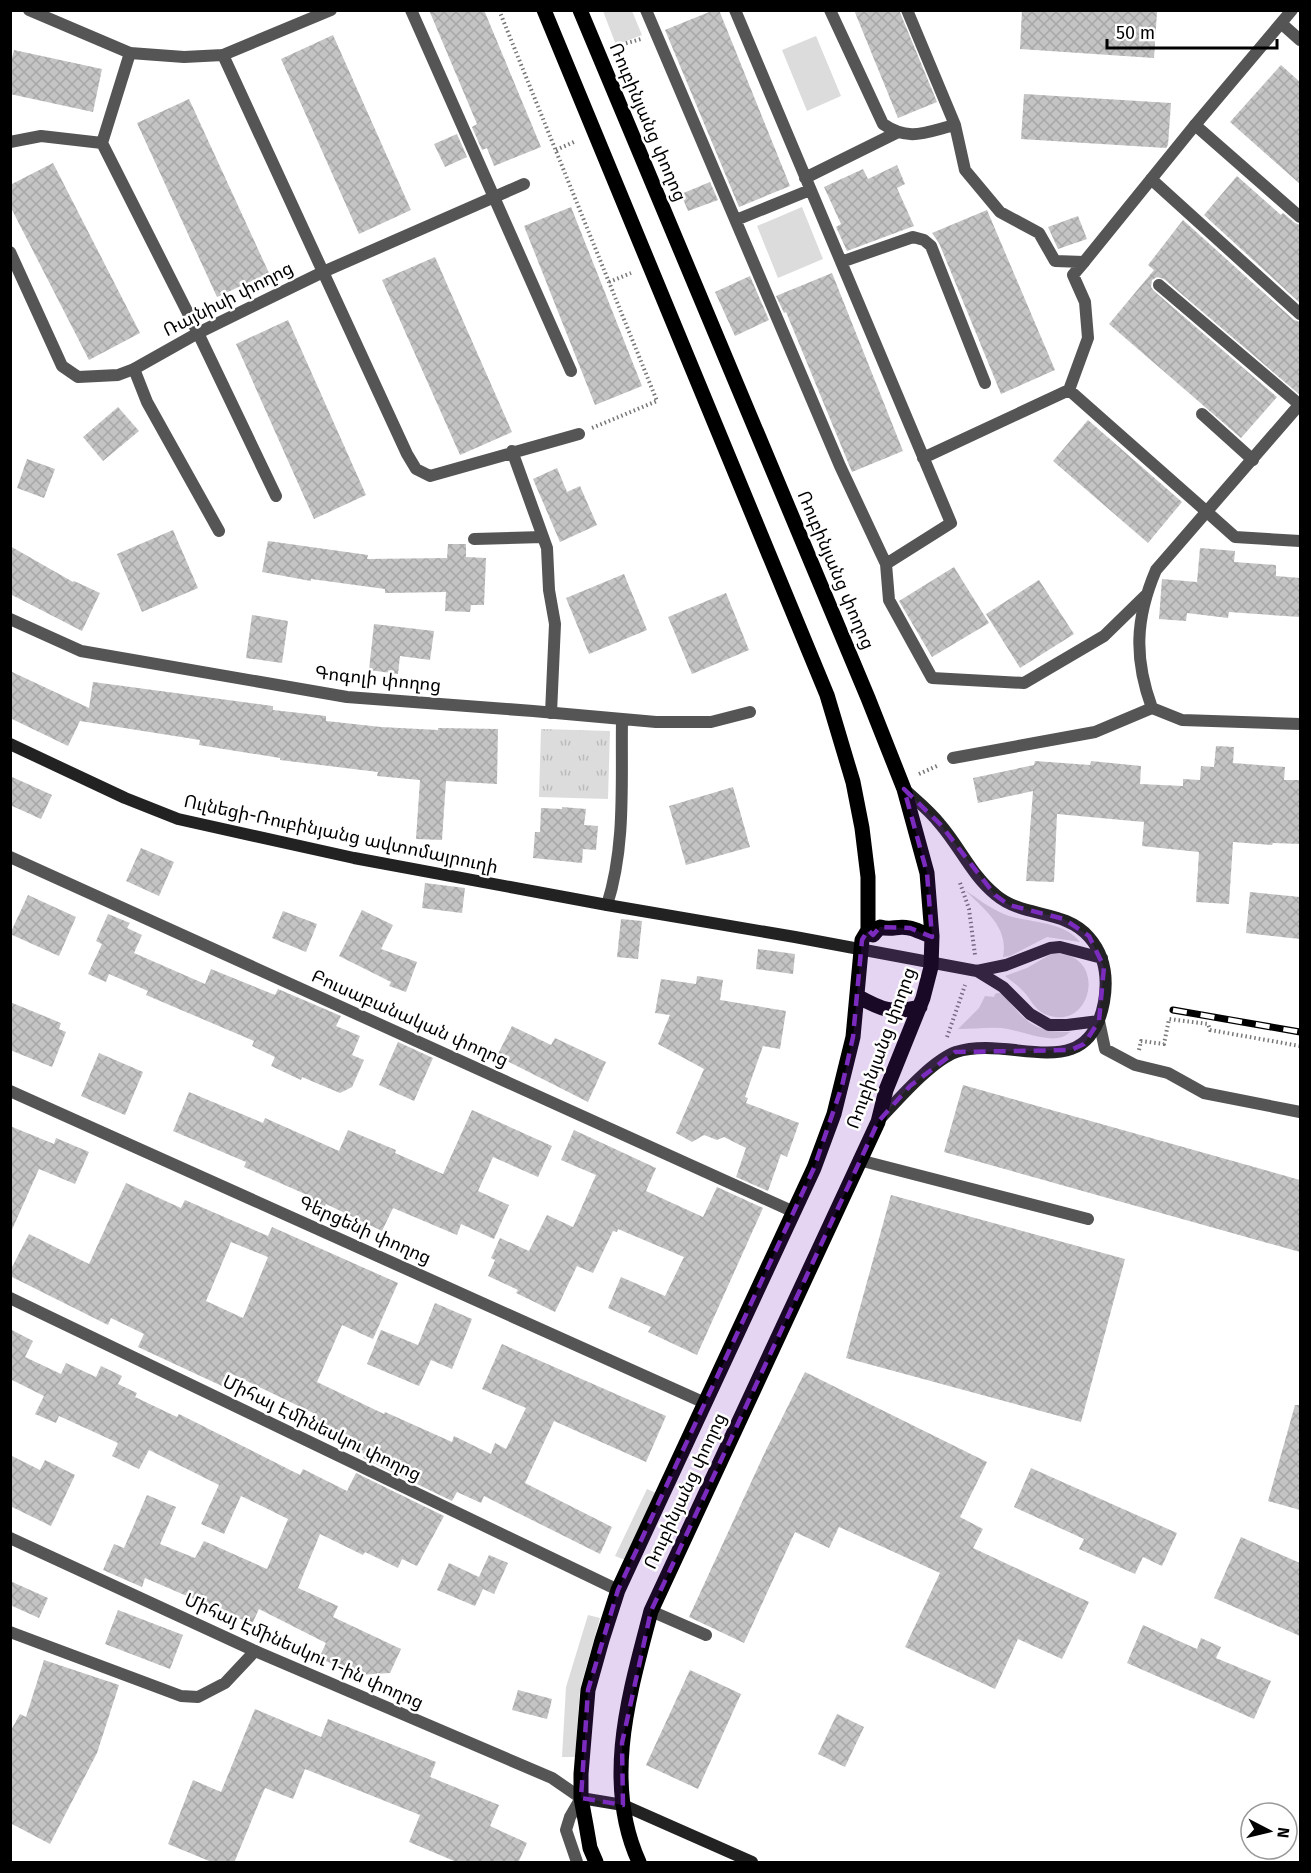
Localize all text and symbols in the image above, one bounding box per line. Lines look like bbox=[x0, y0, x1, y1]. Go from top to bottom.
scale bar bbox=[1107, 12, 1276, 50]
text: 50 m bbox=[1116, 22, 1155, 44]
street label: Ռուբինյանց փողոց bbox=[605, 39, 691, 205]
street label: Ռայնիսի փողոց bbox=[159, 257, 297, 341]
street label: Ռուբինյանց փողոց bbox=[793, 487, 879, 653]
street label: Գոգոլի փողոց bbox=[314, 661, 442, 697]
street label: Ուլնեցի-Ռուբինյանց ավտոմայրուղի bbox=[182, 790, 500, 878]
street label: Ռուբինյանց փողոց bbox=[842, 964, 920, 1132]
street label: Բուսաբանական փողոց bbox=[308, 965, 512, 1071]
street label: Գերցենի փողոց bbox=[296, 1191, 434, 1269]
street label: Միհայ Էմինեսկու փողոց bbox=[219, 1370, 425, 1486]
street label: Ռուբինյանց փողոց bbox=[639, 1409, 731, 1573]
street label: Միհայ Էմինեսկու 1-ին փողոց bbox=[181, 1588, 427, 1714]
north arrow bbox=[1239, 1801, 1299, 1861]
text: N bbox=[1273, 1826, 1293, 1839]

